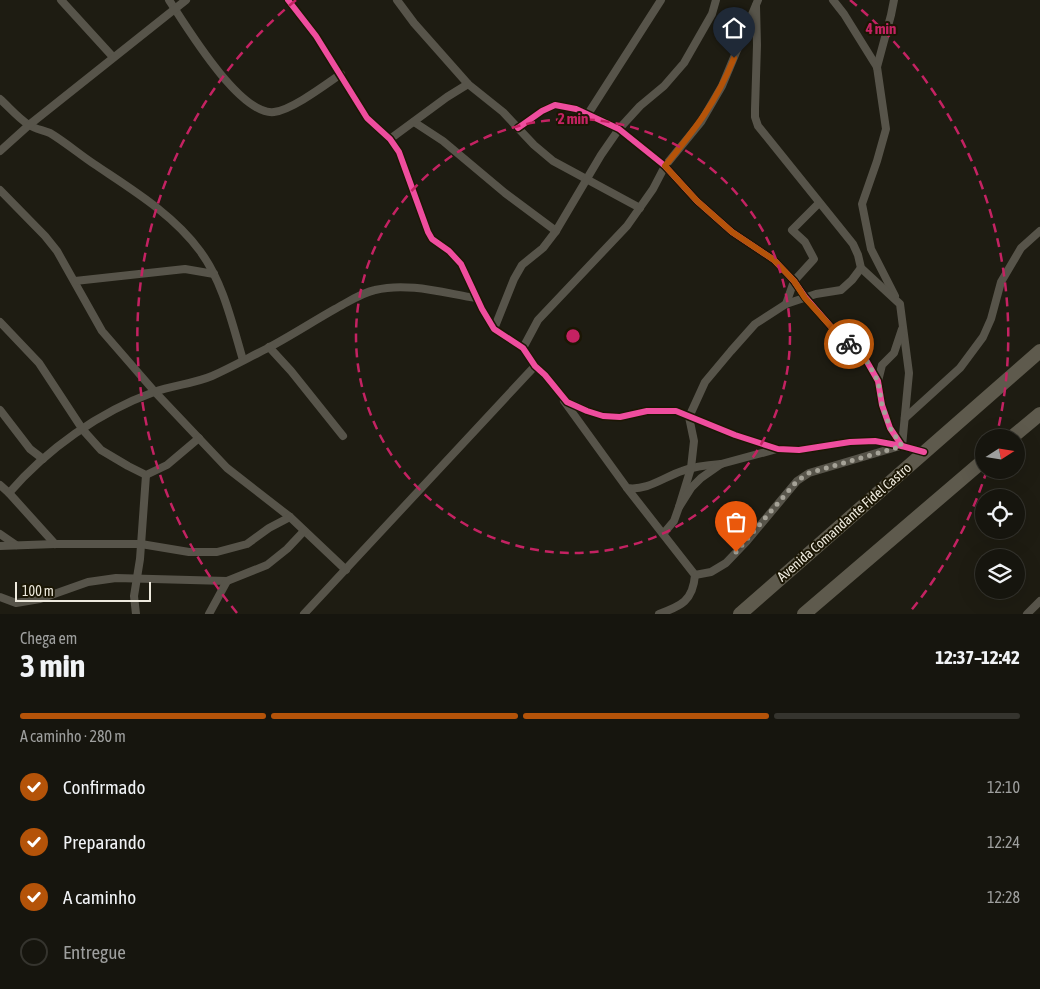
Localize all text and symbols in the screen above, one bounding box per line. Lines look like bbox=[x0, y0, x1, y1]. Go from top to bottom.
pin bbox=[713, 7, 755, 58]
icon: home bbox=[720, 14, 748, 42]
text: 4 min bbox=[865, 20, 896, 37]
text: 2 min bbox=[558, 110, 588, 127]
courier bbox=[824, 319, 874, 369]
centre of rings bbox=[564, 327, 582, 345]
icon: bike bbox=[835, 330, 863, 358]
north arrow bbox=[975, 429, 1025, 479]
map controls bbox=[975, 429, 1025, 599]
street label: Avenida Comandante Fidel Castro bbox=[774, 459, 914, 585]
button: locate bbox=[975, 489, 1025, 539]
pin bbox=[715, 501, 757, 552]
icon: bag bbox=[722, 508, 750, 536]
button: layers bbox=[975, 549, 1025, 599]
scale bar bbox=[15, 579, 151, 602]
text: 100 m bbox=[22, 583, 54, 599]
text: Chega em bbox=[20, 629, 77, 647]
text: 12:37–12:42 bbox=[935, 646, 1020, 668]
text: 3 min bbox=[20, 647, 85, 684]
text: A caminho · 280 m bbox=[20, 727, 126, 745]
icon: check bbox=[20, 773, 48, 801]
text: Confirmado bbox=[63, 776, 145, 798]
text: 12:10 bbox=[987, 778, 1020, 796]
icon: check bbox=[20, 828, 48, 856]
text: Preparando bbox=[63, 831, 146, 853]
text: 12:24 bbox=[987, 833, 1020, 851]
icon: check bbox=[20, 883, 48, 911]
text: A caminho bbox=[63, 886, 136, 908]
text: 12:28 bbox=[987, 888, 1020, 906]
text: Entregue bbox=[63, 941, 126, 963]

